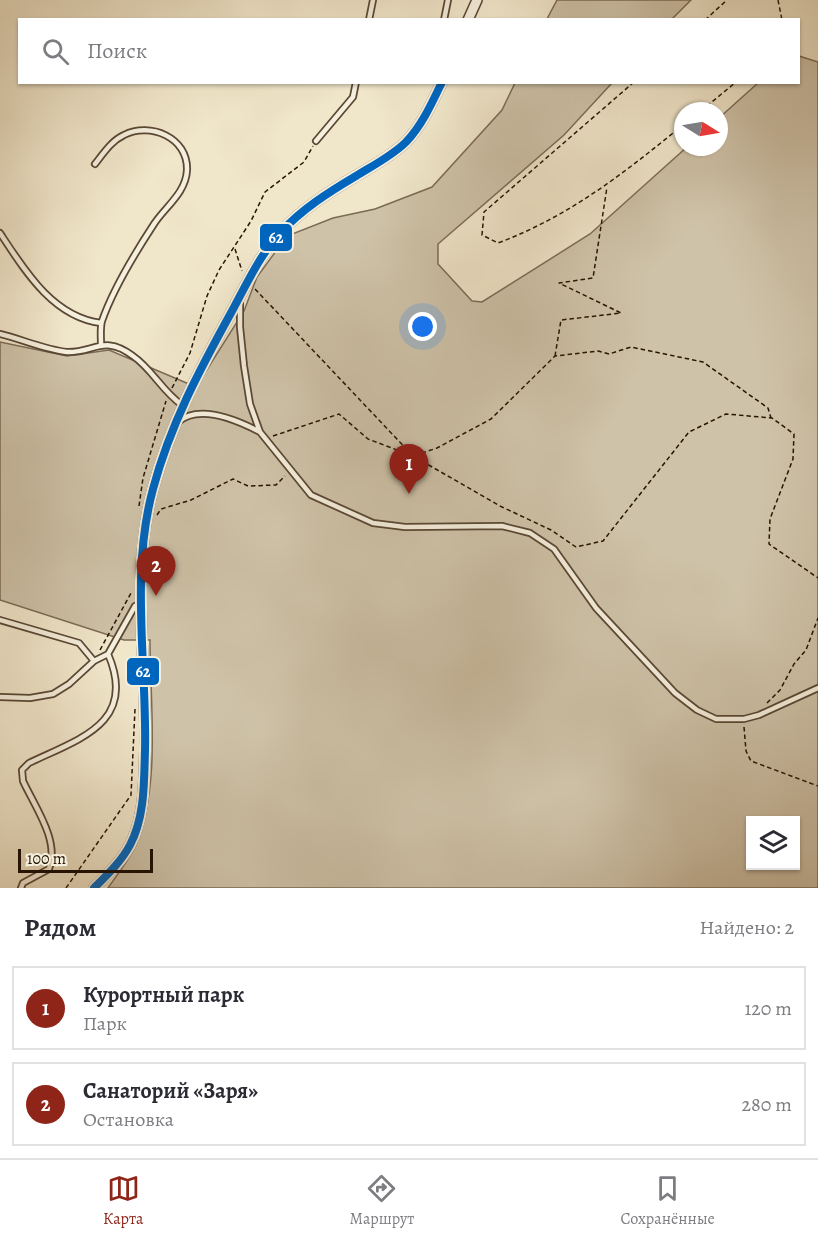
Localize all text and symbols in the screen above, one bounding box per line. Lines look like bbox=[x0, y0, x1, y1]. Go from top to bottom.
search box bbox=[18, 18, 800, 84]
icon: search bbox=[39, 35, 72, 68]
text: Поиск bbox=[87, 36, 147, 66]
north arrow bbox=[674, 102, 728, 156]
line badge: 62 bbox=[259, 223, 293, 252]
text: 62 bbox=[268, 227, 284, 249]
your location bbox=[408, 312, 437, 341]
pin: 1 bbox=[390, 444, 428, 494]
pin: 2 bbox=[136, 546, 176, 596]
line badge: 62 bbox=[126, 657, 160, 686]
text: 62 bbox=[135, 661, 151, 683]
map controls bbox=[746, 816, 800, 870]
button: layers bbox=[746, 816, 800, 870]
scale bar bbox=[18, 846, 153, 874]
text: 100 m bbox=[27, 848, 66, 870]
text: Рядом bbox=[24, 910, 96, 945]
text: Найдено: 2 bbox=[699, 914, 794, 941]
text: Курортный парк bbox=[83, 980, 244, 1010]
text: 1 bbox=[42, 995, 49, 1022]
text: 120 m bbox=[744, 995, 792, 1022]
text: Парк bbox=[83, 1010, 127, 1037]
text: Санаторий «Заря» bbox=[83, 1076, 258, 1106]
text: 2 bbox=[41, 1091, 50, 1118]
text: 280 m bbox=[742, 1091, 792, 1118]
text: Остановка bbox=[83, 1106, 174, 1133]
tab: Карта bbox=[103, 1172, 143, 1230]
tab: Маршрут bbox=[350, 1172, 414, 1230]
tab: Сохранённые bbox=[621, 1172, 715, 1230]

